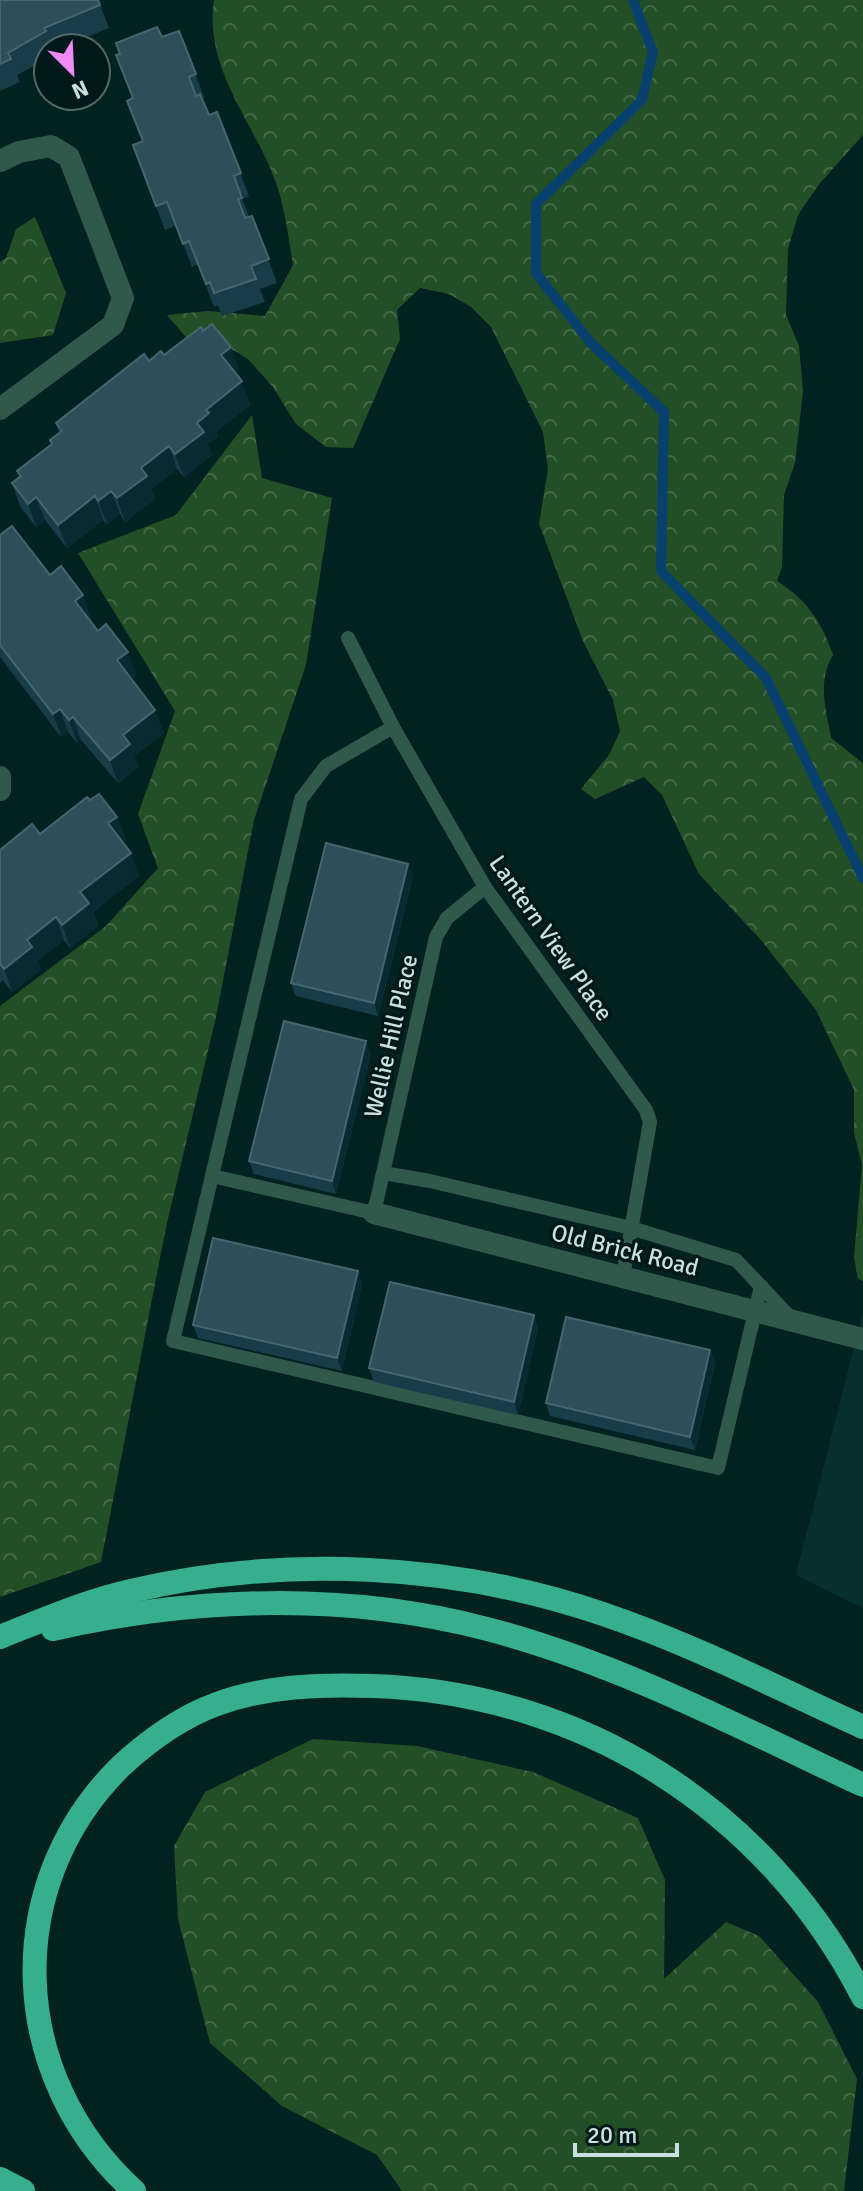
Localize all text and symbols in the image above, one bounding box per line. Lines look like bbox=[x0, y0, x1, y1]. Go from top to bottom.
north arrow bbox=[32, 32, 112, 112]
text: N bbox=[67, 74, 92, 105]
street label: Lantern View Place bbox=[483, 849, 619, 1027]
street label: Wellie Hill Place bbox=[358, 951, 424, 1121]
street label: Old Brick Road bbox=[548, 1217, 702, 1283]
scale bar bbox=[575, 2107, 677, 2157]
text: 20 m bbox=[587, 2120, 637, 2150]

